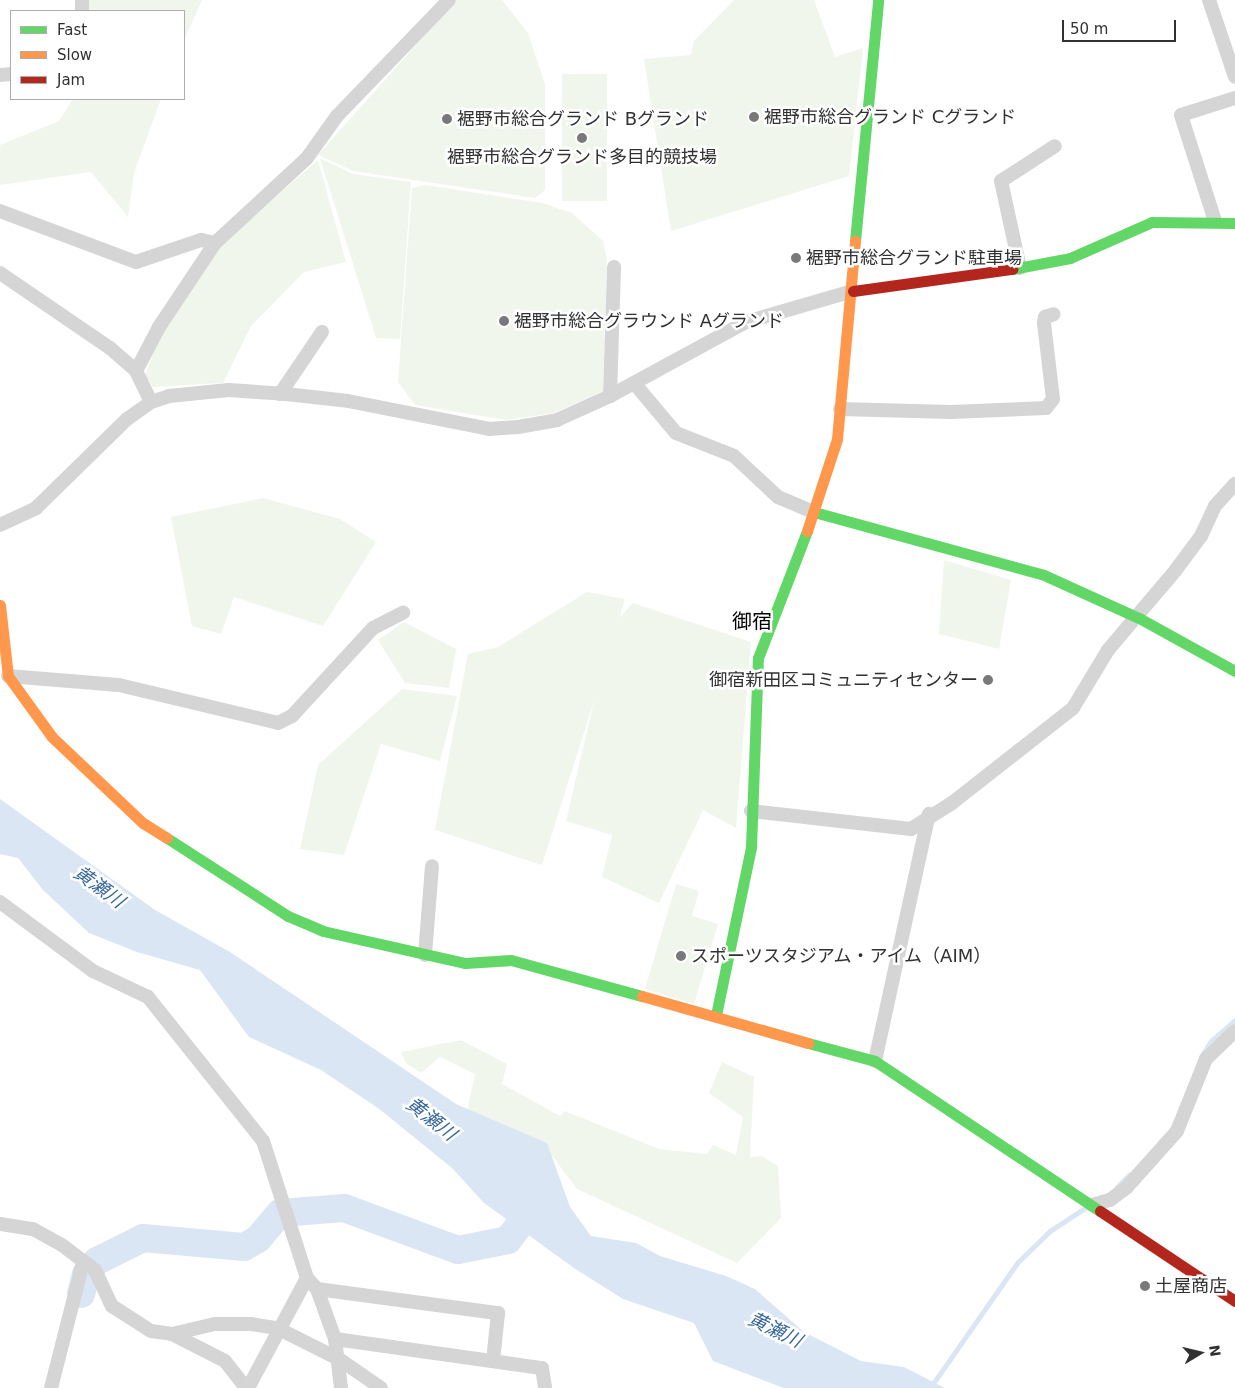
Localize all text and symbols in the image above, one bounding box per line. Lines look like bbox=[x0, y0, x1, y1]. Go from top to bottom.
legend bbox=[10, 10, 185, 100]
scale bar bbox=[1065, 10, 1179, 42]
text: 50 m bbox=[1070, 20, 1108, 38]
text: Fast bbox=[57, 21, 87, 39]
text: Slow bbox=[57, 46, 92, 64]
text: Jam bbox=[57, 71, 85, 89]
place label: 裾野市総合グランド Cグランド bbox=[764, 106, 1016, 128]
place label: 裾野市総合グランド Bグランド bbox=[457, 108, 709, 130]
marker: 裾野市総合グランド Cグランド bbox=[748, 111, 760, 123]
marker: 裾野市総合グランド Bグランド bbox=[441, 113, 453, 125]
marker: 裾野市総合グランド多目的競技場 bbox=[576, 132, 588, 144]
place label: 裾野市総合グランド多目的競技場 bbox=[447, 146, 717, 168]
place label: 裾野市総合グランド駐車場 bbox=[806, 247, 1022, 269]
marker: 裾野市総合グランド駐車場 bbox=[790, 252, 802, 264]
place label: 裾野市総合グラウンド Aグランド bbox=[514, 310, 784, 332]
marker: 裾野市総合グラウンド Aグランド bbox=[498, 315, 510, 327]
district label: 御宿 bbox=[732, 609, 772, 633]
place label: 御宿新田区コミュニティセンター bbox=[708, 669, 978, 691]
marker: 御宿新田区コミュニティセンター bbox=[982, 674, 994, 686]
water label: 黄瀬川 bbox=[69, 861, 129, 913]
place label: スポーツスタジアム・アイム（AIM） bbox=[691, 945, 994, 967]
marker: スポーツスタジアム・アイム（AIM） bbox=[675, 950, 687, 962]
water label: 黄瀬川 bbox=[402, 1092, 460, 1146]
place label: 土屋商店 bbox=[1155, 1275, 1227, 1297]
marker: 土屋商店 bbox=[1139, 1280, 1151, 1292]
water label: 黄瀬川 bbox=[744, 1307, 806, 1353]
north arrow bbox=[1175, 1328, 1225, 1378]
text: N bbox=[1206, 1344, 1224, 1358]

